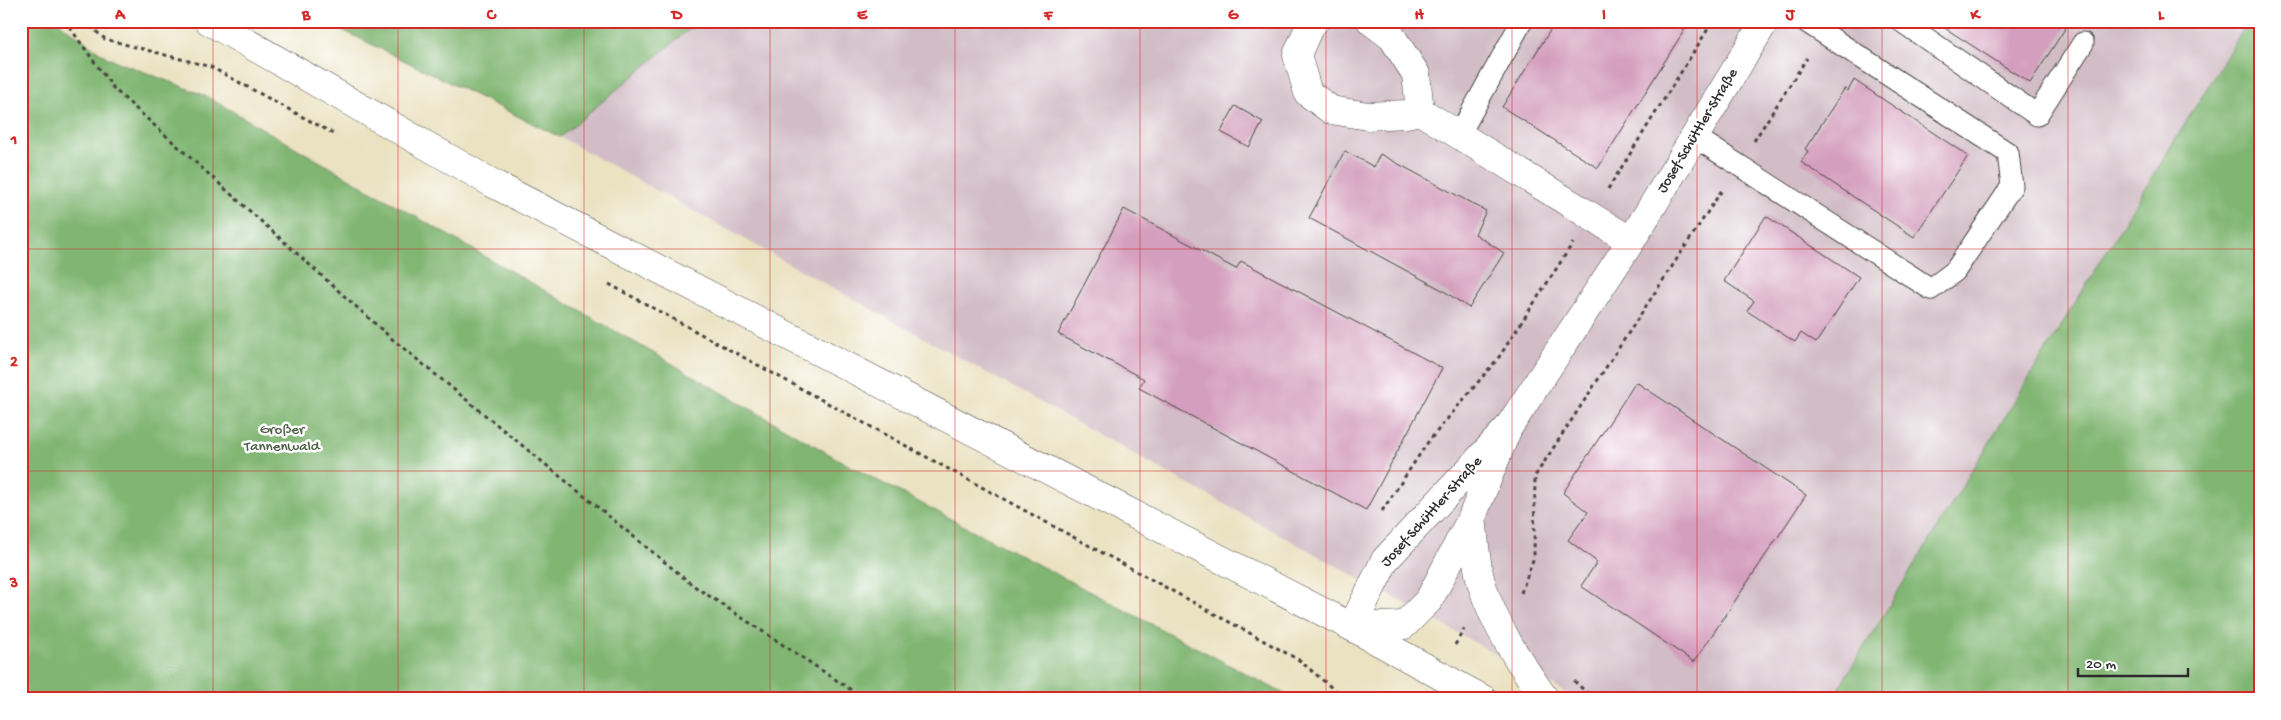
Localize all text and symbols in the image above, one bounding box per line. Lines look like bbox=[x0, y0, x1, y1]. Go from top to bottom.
text: A bbox=[114, 7, 126, 26]
text: B bbox=[301, 7, 311, 26]
text: C bbox=[486, 7, 497, 26]
text: D bbox=[670, 7, 683, 26]
text: E bbox=[857, 7, 868, 26]
text: F bbox=[1043, 7, 1054, 26]
text: G bbox=[1228, 7, 1239, 26]
text: H bbox=[1414, 7, 1424, 26]
text: I bbox=[1602, 7, 1606, 26]
text: J bbox=[1785, 7, 1796, 26]
text: K bbox=[1970, 7, 1982, 26]
text: L bbox=[2158, 7, 2165, 26]
street label: Josef-Schüttler-Straße bbox=[1654, 65, 1743, 197]
text: 1 bbox=[10, 132, 17, 151]
text: 2 bbox=[10, 354, 18, 373]
park label: Großer Tannenwald bbox=[243, 421, 321, 456]
street label: Josef-Schüttler-Straße bbox=[1378, 453, 1486, 571]
text: 3 bbox=[9, 575, 18, 594]
scale bar bbox=[2078, 645, 2188, 677]
text: 20 m bbox=[2086, 656, 2116, 674]

